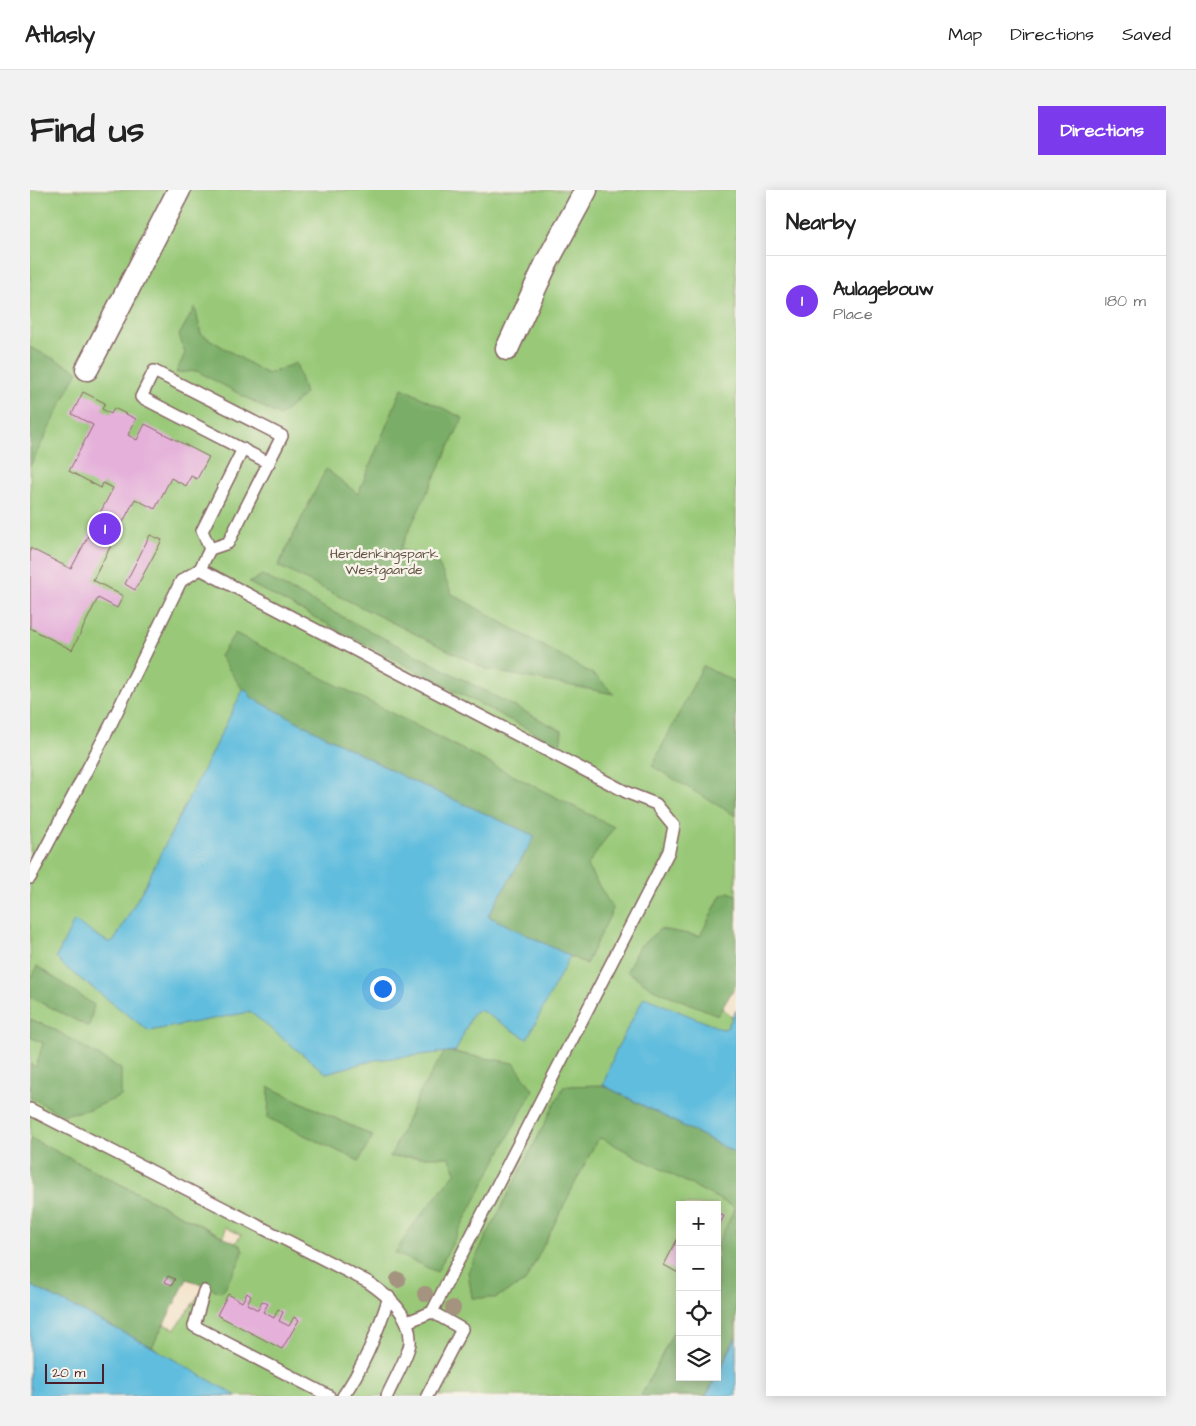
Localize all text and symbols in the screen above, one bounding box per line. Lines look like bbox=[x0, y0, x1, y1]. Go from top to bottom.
text: Atlasly bbox=[25, 18, 95, 52]
text: Map bbox=[948, 22, 982, 47]
text: Directions bbox=[1010, 22, 1094, 47]
text: Saved bbox=[1122, 22, 1171, 47]
text: Find us bbox=[30, 106, 144, 155]
button: Directions bbox=[1038, 106, 1166, 155]
text: Nearby bbox=[786, 208, 856, 237]
text: Aulagebouw bbox=[833, 276, 934, 303]
text: 1 bbox=[801, 290, 803, 312]
text: 180 m bbox=[1105, 290, 1146, 312]
text: Place bbox=[833, 303, 873, 325]
pin: 1 bbox=[89, 510, 121, 548]
park label: Herdenkingspark Westgaarde bbox=[330, 544, 439, 580]
your location bbox=[370, 976, 396, 1002]
map controls bbox=[676, 1201, 721, 1381]
button: + bbox=[676, 1201, 721, 1246]
button: − bbox=[676, 1246, 721, 1291]
button: locate bbox=[676, 1291, 721, 1336]
button: layers bbox=[676, 1336, 721, 1381]
scale bar bbox=[45, 1361, 104, 1384]
text: 20 m bbox=[52, 1363, 85, 1383]

